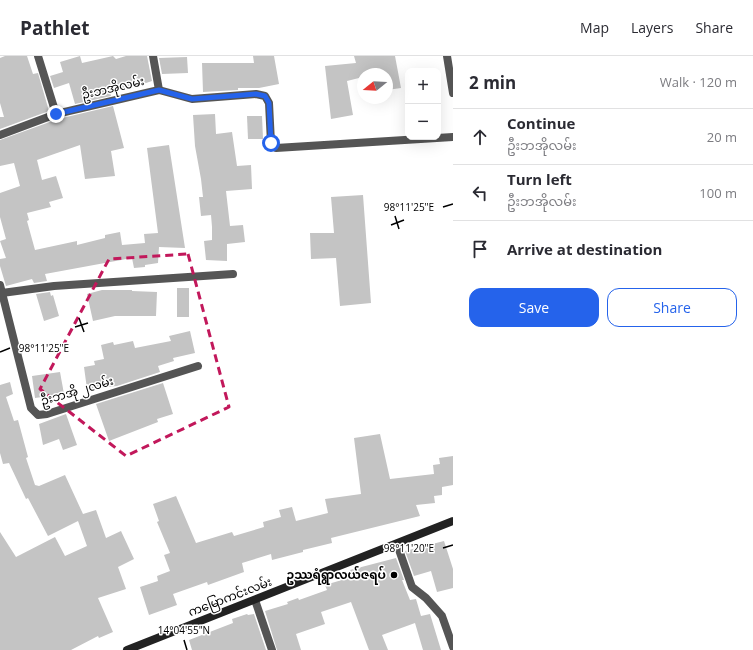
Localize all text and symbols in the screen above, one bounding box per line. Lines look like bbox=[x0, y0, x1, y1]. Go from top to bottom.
text: Pathlet bbox=[20, 15, 89, 41]
text: Map bbox=[580, 18, 609, 37]
text: Layers bbox=[631, 18, 673, 37]
text: Share bbox=[695, 18, 733, 37]
north arrow bbox=[357, 68, 393, 104]
map controls bbox=[405, 68, 441, 140]
button: + bbox=[405, 68, 441, 104]
text: 2 min bbox=[469, 71, 516, 94]
street label: ဦးဘအိုလမ်း bbox=[80, 72, 147, 105]
text: Walk · 120 m bbox=[660, 73, 737, 91]
button: − bbox=[405, 104, 441, 140]
route end bbox=[47, 105, 65, 123]
text: Continue bbox=[507, 113, 575, 133]
icon: ahead bbox=[469, 126, 491, 148]
text: 20 m bbox=[707, 128, 737, 146]
route start bbox=[262, 134, 280, 152]
text: ဦးဘအိုလမ်း bbox=[507, 136, 577, 154]
text: Turn left bbox=[507, 169, 572, 189]
icon: left bbox=[469, 182, 491, 204]
text: 100 m bbox=[699, 184, 737, 202]
text: ဦးဘအိုလမ်း bbox=[507, 192, 577, 210]
text: 98°11'25"E bbox=[384, 200, 434, 214]
icon: arrive bbox=[469, 238, 491, 260]
text: Arrive at destination bbox=[507, 239, 662, 259]
button: Save bbox=[469, 288, 599, 327]
button: Share bbox=[607, 288, 737, 327]
text: 98°11'25"E bbox=[19, 341, 69, 355]
street label: ဦးဘအို ၂လမ်း bbox=[38, 372, 116, 411]
text: 98°11'20"E bbox=[384, 541, 434, 555]
place label: ဥဿရံရွာလယ်ဇရပ် bbox=[286, 565, 386, 585]
marker: ဥဿရံရွာလယ်ဇရပ် bbox=[389, 570, 399, 580]
street label: ကမြောကင်းလမ်း bbox=[185, 573, 275, 622]
text: 14°04'55"N bbox=[158, 623, 210, 637]

